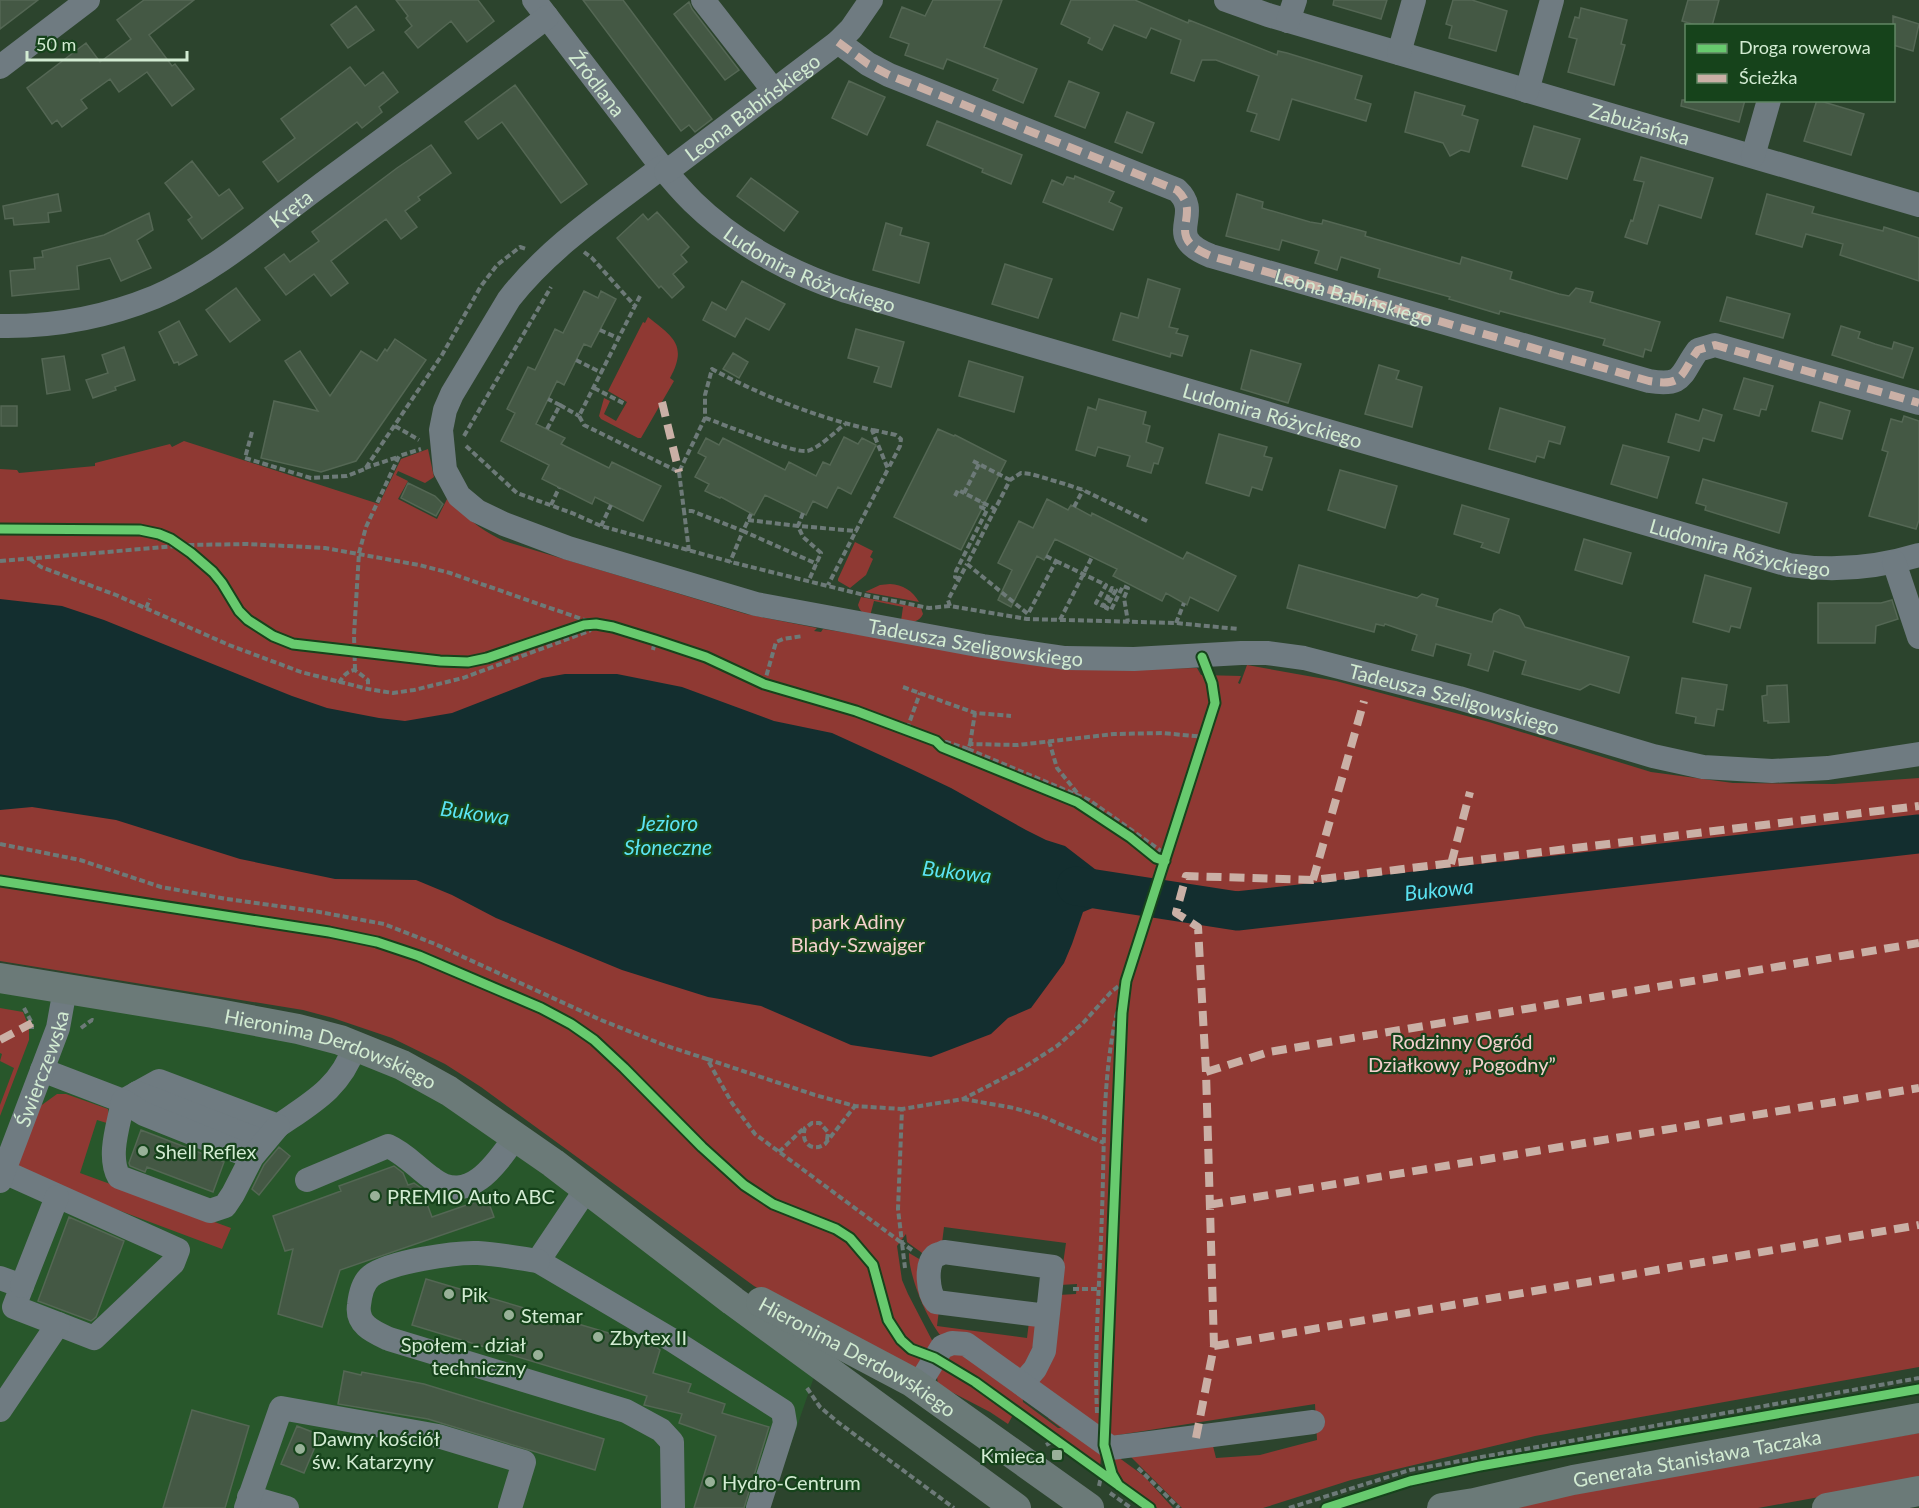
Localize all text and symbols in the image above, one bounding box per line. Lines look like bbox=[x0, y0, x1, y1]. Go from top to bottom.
scale bar bbox=[27, 24, 188, 62]
legend bbox=[1685, 24, 1895, 102]
text: 50 m bbox=[36, 33, 76, 55]
text: Droga rowerowa bbox=[1739, 36, 1871, 58]
street label: Źródlana bbox=[565, 45, 631, 121]
street label: Leona Babińskiego bbox=[680, 48, 825, 166]
text: Ścieżka bbox=[1739, 66, 1797, 88]
street label: Zabużańska bbox=[1587, 98, 1693, 150]
street label: Kręta bbox=[264, 184, 317, 232]
street label: Ludomira Różyckiego bbox=[719, 221, 898, 317]
street label: Leona Babińskiego bbox=[1272, 263, 1436, 331]
street label: Ludomira Różyckiego bbox=[1180, 378, 1365, 452]
street label: Ludomira Różyckiego bbox=[1647, 513, 1830, 580]
street label: Tadeusza Szeligowskiego bbox=[866, 613, 1083, 670]
street label: Tadeusza Szeligowskiego bbox=[1346, 658, 1563, 739]
water label: Bukowa bbox=[439, 795, 511, 829]
water label: Jezioro Słoneczne bbox=[624, 810, 712, 859]
water label: Bukowa bbox=[921, 854, 993, 888]
water label: Bukowa bbox=[1403, 872, 1475, 905]
park label: park Adiny Blady-Szwajger bbox=[791, 909, 926, 956]
street label: Hieronima Derdowskiego bbox=[222, 1003, 441, 1094]
street label: Świerczewska bbox=[10, 1009, 73, 1130]
park label: Rodzinny Ogród Działkowy „Pogodny” bbox=[1368, 1029, 1556, 1076]
place label: Shell Reflex bbox=[155, 1139, 257, 1163]
marker: Shell Reflex bbox=[136, 1144, 150, 1158]
place label: PREMIO Auto ABC bbox=[387, 1184, 555, 1208]
marker: PREMIO Auto ABC bbox=[368, 1189, 382, 1203]
place label: Pik bbox=[461, 1282, 489, 1306]
marker: Pik bbox=[442, 1287, 456, 1301]
street label: Hieronima Derdowskiego bbox=[755, 1291, 961, 1422]
place label: Stemar bbox=[521, 1303, 583, 1327]
marker: Stemar bbox=[502, 1308, 516, 1322]
place label: Zbytex II bbox=[610, 1325, 687, 1349]
marker: Zbytex II bbox=[591, 1330, 605, 1344]
place label: Społem - dział techniczny bbox=[401, 1332, 527, 1379]
marker: Społem - dział techniczny bbox=[531, 1348, 545, 1362]
street label: Generała Stanisława Taczaka bbox=[1571, 1424, 1823, 1492]
place label: Dawny kościół św. Katarzyny bbox=[312, 1426, 440, 1473]
marker: Dawny kościół św. Katarzyny bbox=[293, 1442, 307, 1456]
place label: Kmieca bbox=[980, 1443, 1045, 1467]
marker: Kmieca bbox=[1050, 1448, 1064, 1462]
place label: Hydro-Centrum bbox=[722, 1470, 861, 1494]
marker: Hydro-Centrum bbox=[703, 1475, 717, 1489]

